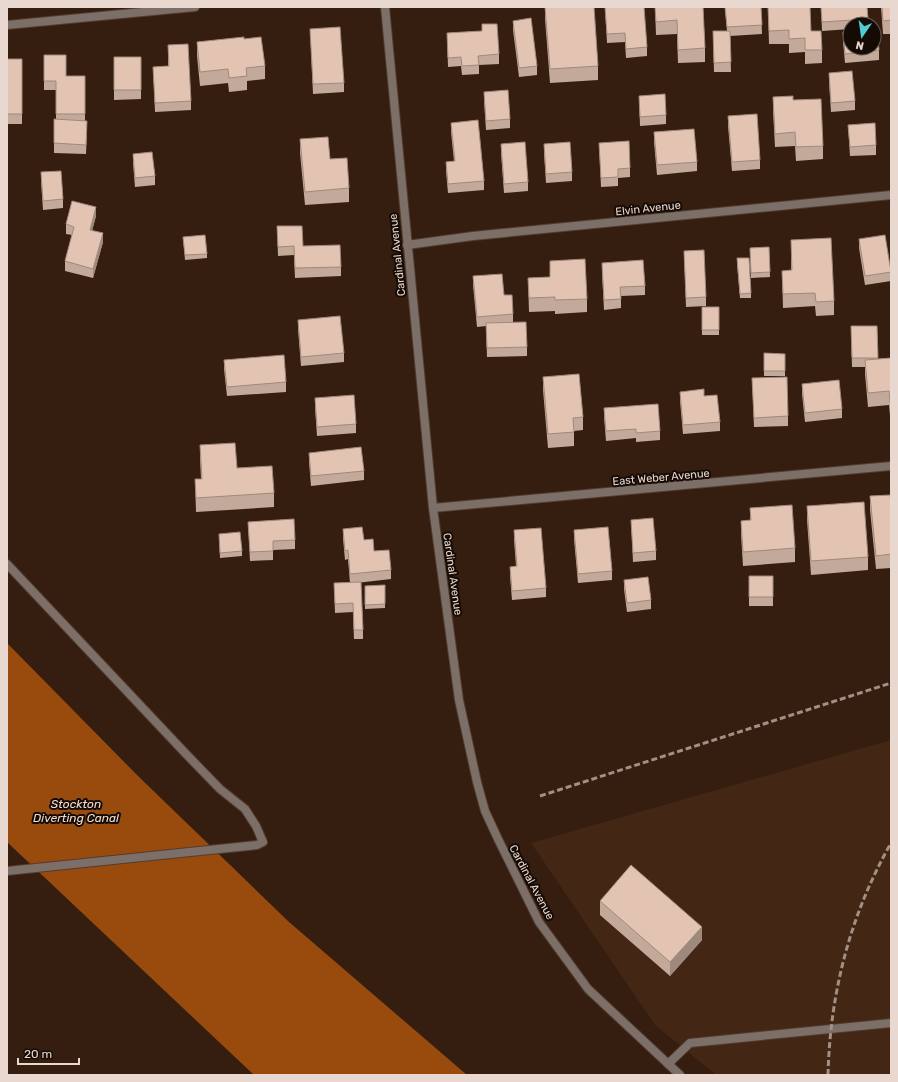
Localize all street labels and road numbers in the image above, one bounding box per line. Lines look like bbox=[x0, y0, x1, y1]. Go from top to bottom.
street label: Elvin Avenue bbox=[615, 199, 681, 218]
street label: Cardinal Avenue bbox=[387, 213, 408, 297]
street label: East Weber Avenue bbox=[612, 467, 710, 488]
street label: Cardinal Avenue bbox=[440, 532, 465, 616]
street label: Cardinal Avenue bbox=[506, 843, 557, 922]

